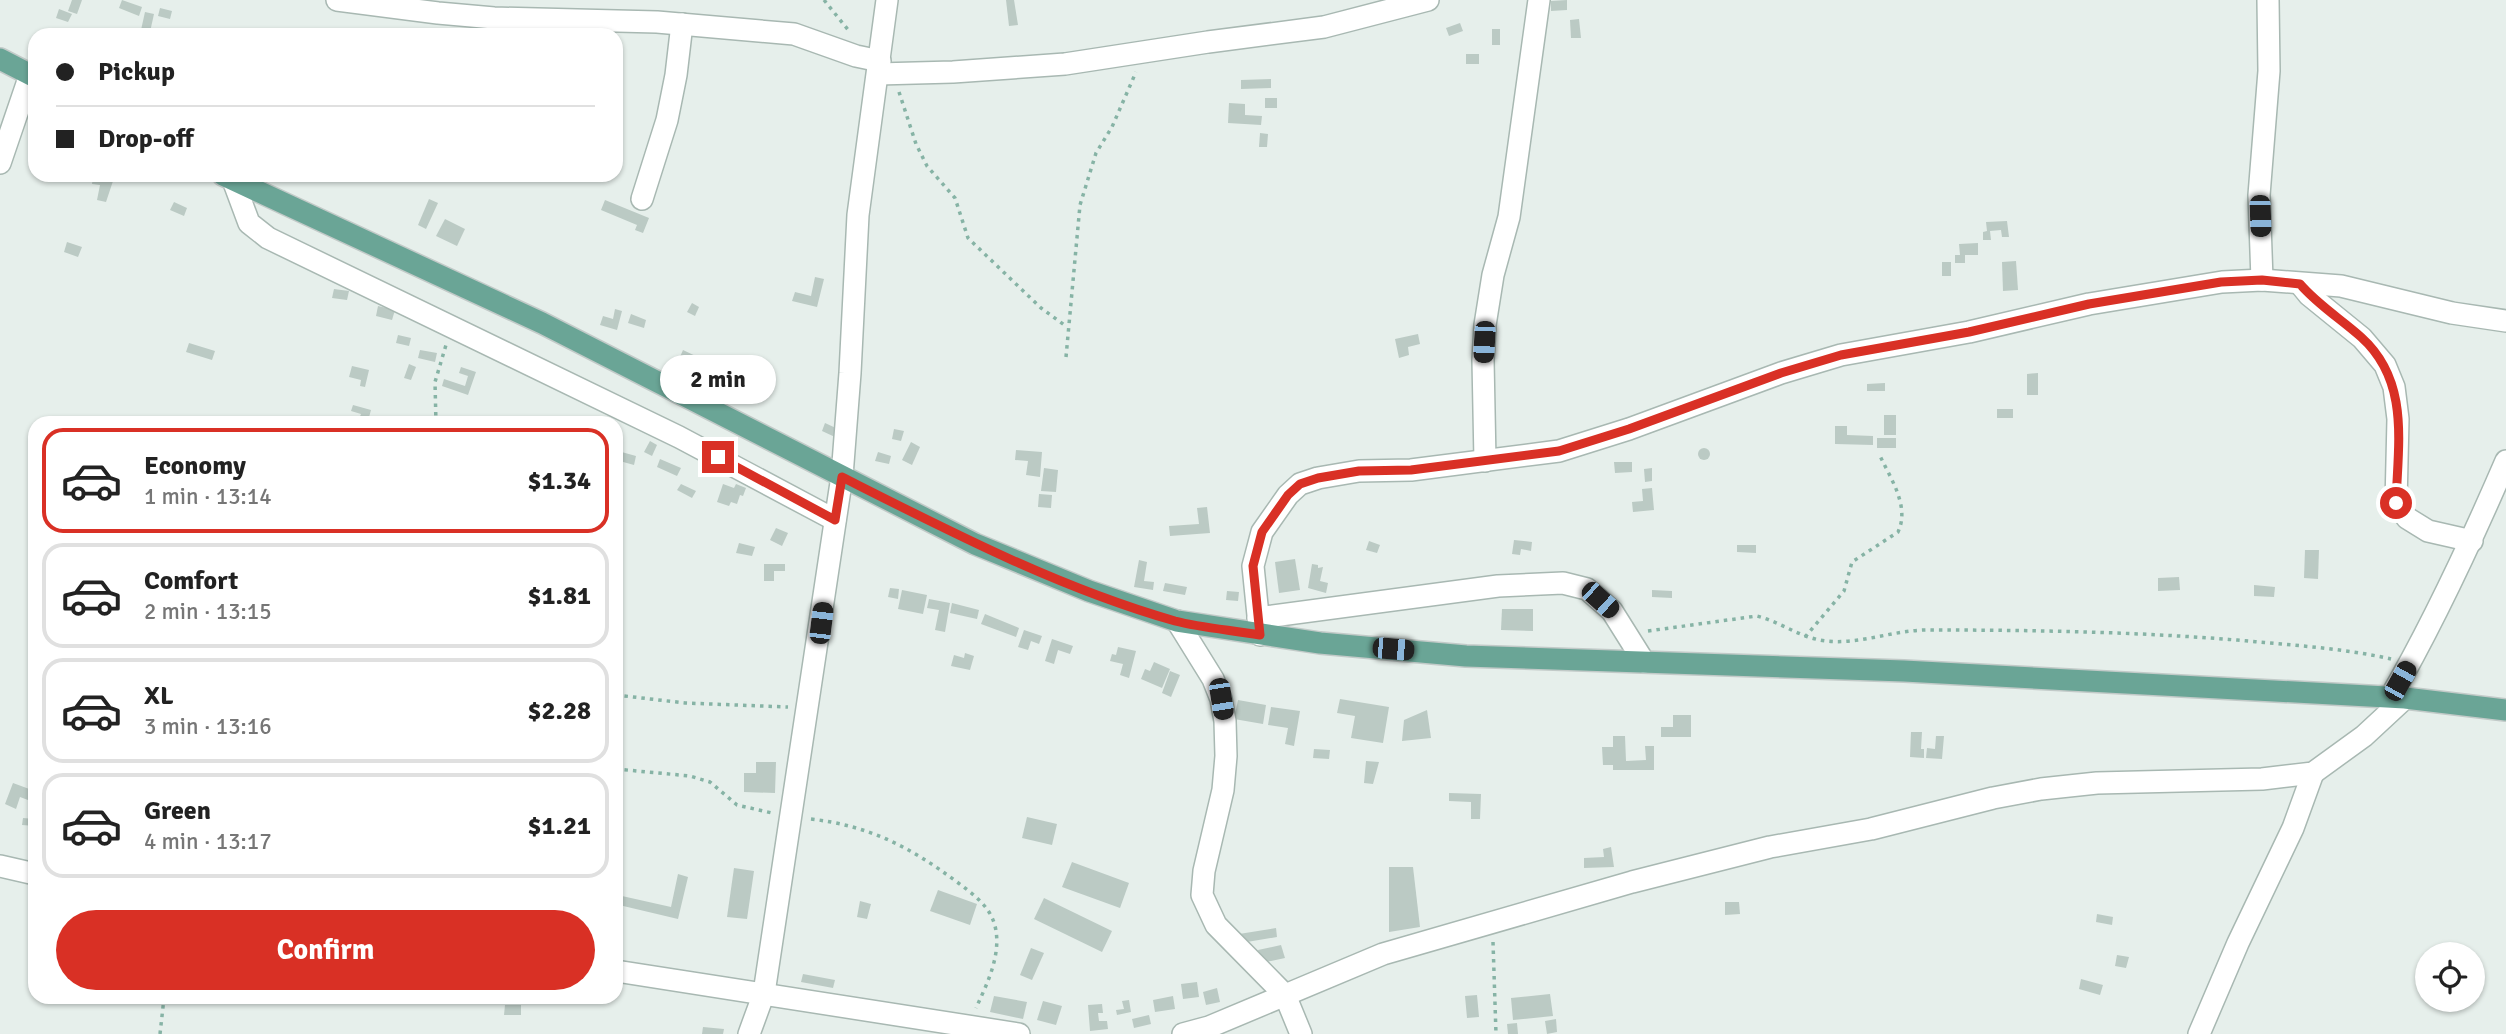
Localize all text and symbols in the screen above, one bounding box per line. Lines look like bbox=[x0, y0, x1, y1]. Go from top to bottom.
text: Pickup bbox=[98, 56, 175, 88]
text: Drop-off bbox=[98, 123, 194, 155]
car bbox=[2249, 195, 2272, 237]
car bbox=[1473, 320, 1496, 364]
callout: 2 min bbox=[660, 356, 776, 405]
text: 2 min bbox=[690, 365, 746, 394]
route end bbox=[702, 441, 734, 473]
icon: car bbox=[60, 449, 123, 512]
text: Economy bbox=[144, 450, 246, 482]
text: $1.34 bbox=[527, 465, 591, 497]
text: 1 min · 13:14 bbox=[144, 482, 272, 511]
route start bbox=[2380, 487, 2412, 519]
icon: car bbox=[60, 564, 123, 627]
text: Comfort bbox=[144, 565, 238, 597]
car bbox=[1578, 578, 1623, 622]
text: $1.81 bbox=[527, 580, 591, 612]
text: 2 min · 13:15 bbox=[144, 597, 272, 626]
car bbox=[809, 601, 834, 645]
car bbox=[1372, 637, 1415, 661]
car bbox=[2381, 658, 2420, 704]
car bbox=[1208, 677, 1235, 721]
icon: car bbox=[60, 679, 123, 742]
text: XL bbox=[144, 680, 174, 712]
text: $2.28 bbox=[527, 695, 591, 727]
text: 3 min · 13:16 bbox=[144, 712, 272, 741]
icon: car bbox=[60, 794, 123, 857]
text: Green bbox=[144, 795, 211, 827]
text: $1.21 bbox=[527, 810, 591, 842]
text: 4 min · 13:17 bbox=[144, 827, 272, 856]
button: Confirm bbox=[56, 910, 595, 990]
map controls bbox=[2415, 942, 2485, 1012]
button: locate bbox=[2415, 942, 2485, 1012]

